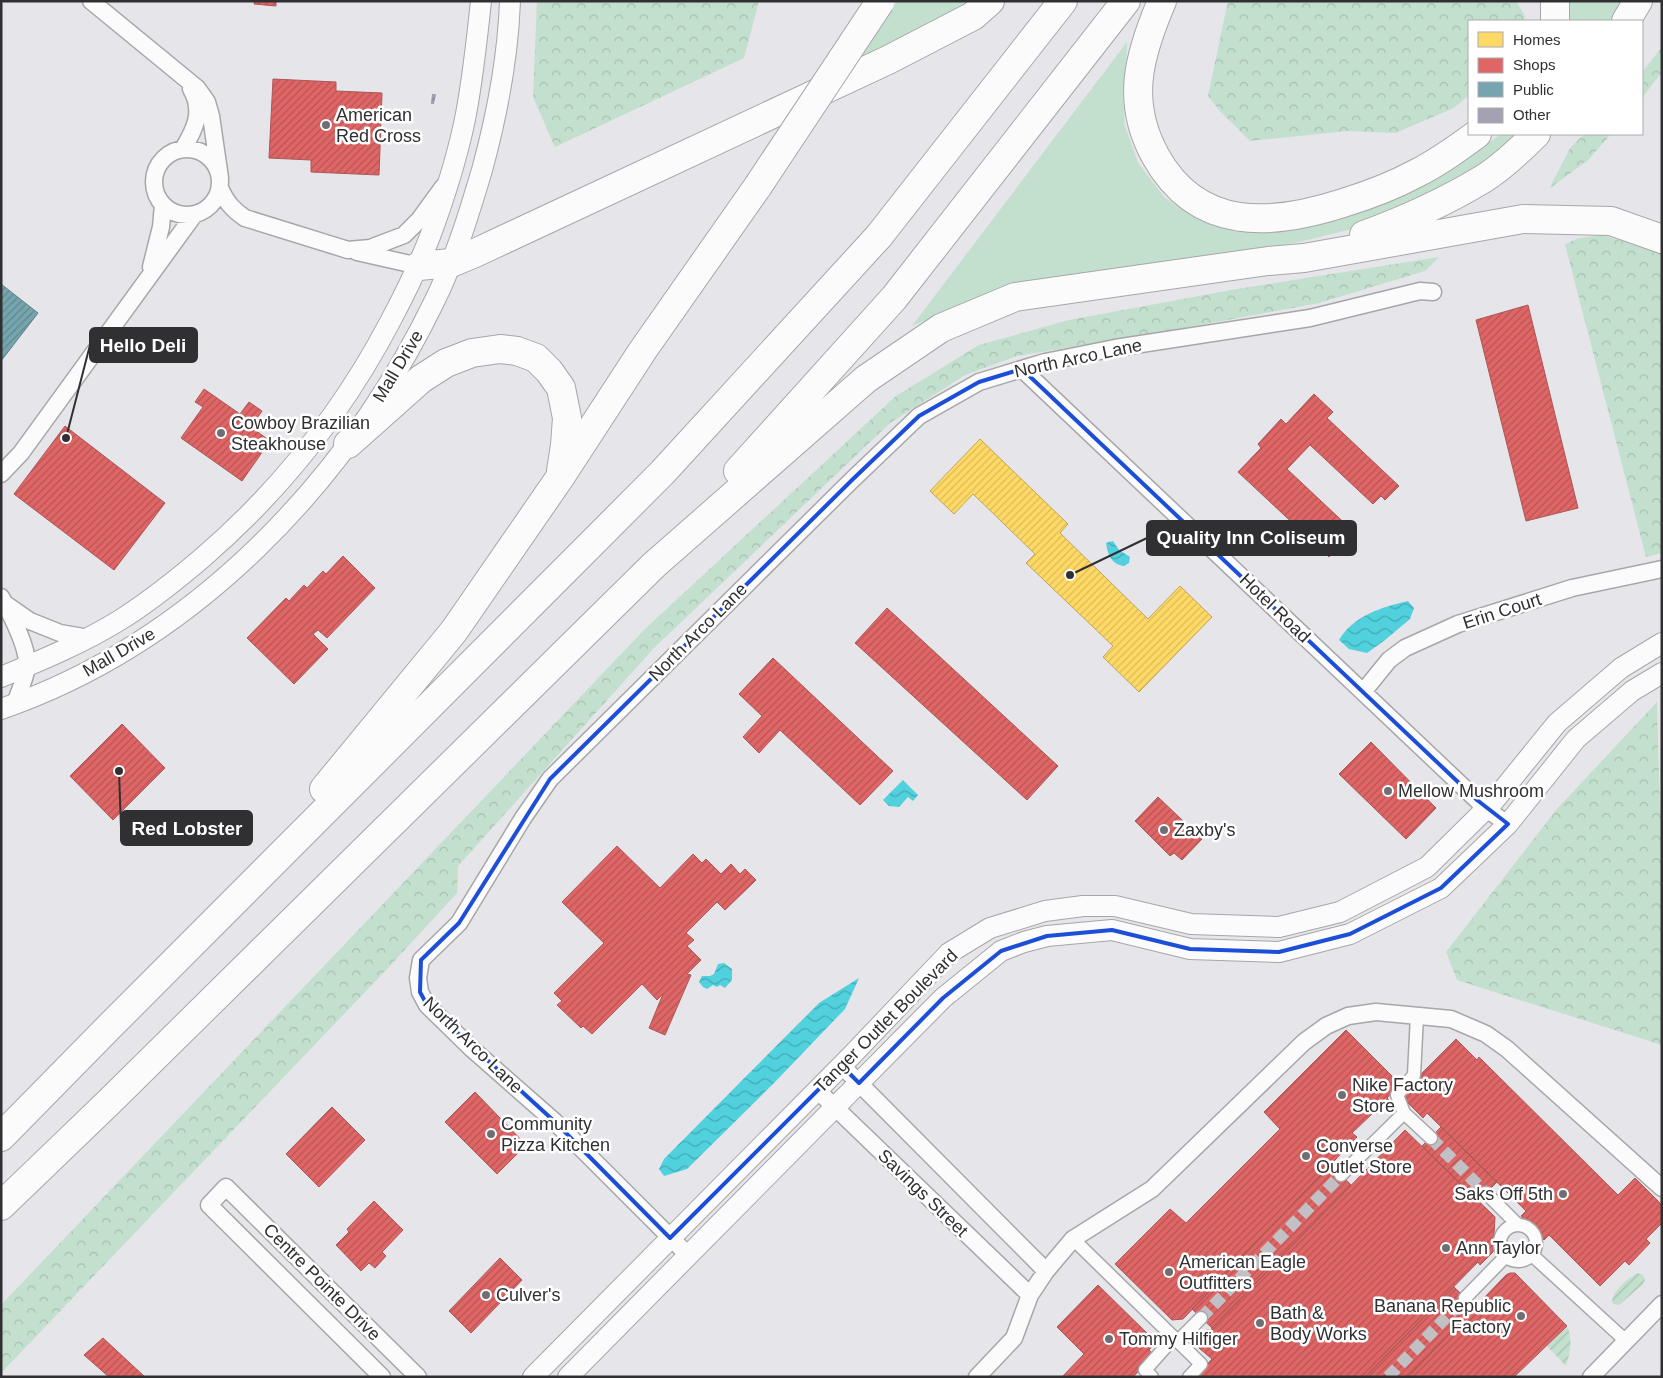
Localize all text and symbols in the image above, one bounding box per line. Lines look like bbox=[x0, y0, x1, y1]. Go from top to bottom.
legend bbox=[1468, 20, 1643, 135]
text: Homes bbox=[1513, 31, 1561, 48]
text: Shops bbox=[1513, 56, 1556, 73]
text: Public bbox=[1513, 81, 1554, 98]
place label: American Red Cross bbox=[336, 105, 421, 146]
text: Other bbox=[1513, 106, 1551, 123]
marker: American Red Cross bbox=[320, 119, 332, 131]
street label: Mall Drive bbox=[369, 327, 427, 405]
callout: Hello Deli bbox=[90, 328, 197, 362]
text: Hello Deli bbox=[100, 335, 186, 356]
street label: North Arco Lane bbox=[1012, 335, 1144, 381]
place label: Cowboy Brazilian Steakhouse bbox=[231, 413, 370, 454]
marker: Cowboy Brazilian Steakhouse bbox=[215, 427, 227, 439]
callout: Quality Inn Coliseum bbox=[1147, 521, 1356, 555]
text: Quality Inn Coliseum bbox=[1157, 527, 1345, 548]
street label: Hotel Road bbox=[1236, 570, 1314, 646]
street label: North Arco Lane bbox=[645, 579, 751, 685]
street label: Erin Court bbox=[1460, 589, 1544, 633]
street label: Mall Drive bbox=[79, 623, 159, 681]
place label: Mellow Mushroom bbox=[1398, 781, 1544, 801]
marker: Mellow Mushroom bbox=[1382, 785, 1394, 797]
callout: Red Lobster bbox=[121, 811, 252, 845]
text: Red Lobster bbox=[132, 818, 243, 839]
place label: Zaxby's bbox=[1174, 820, 1235, 840]
marker: Zaxby's bbox=[1158, 824, 1170, 836]
street label: Tanger Outlet Boulevard bbox=[810, 945, 962, 1097]
street label: North Arco Lane bbox=[419, 993, 527, 1097]
place label: Nike Factory Store bbox=[1352, 1075, 1453, 1116]
marker: Nike Factory Store bbox=[1336, 1089, 1348, 1101]
place label: Community Pizza Kitchen bbox=[501, 1114, 610, 1155]
marker: Community Pizza Kitchen bbox=[485, 1128, 497, 1140]
place label: Converse Outlet Store bbox=[1316, 1136, 1412, 1177]
street label: Savings Street bbox=[874, 1145, 972, 1241]
marker: Converse Outlet Store bbox=[1300, 1150, 1312, 1162]
place label: Saks Off 5th bbox=[1454, 1184, 1553, 1204]
marker: Saks Off 5th bbox=[1557, 1188, 1569, 1200]
street label: Centre Pointe Drive bbox=[259, 1219, 385, 1345]
place label: Ann Taylor bbox=[1456, 1238, 1541, 1258]
marker: Ann Taylor bbox=[1440, 1242, 1452, 1254]
place label: American Eagle Outfitters bbox=[1179, 1252, 1306, 1293]
marker: American Eagle Outfitters bbox=[1163, 1266, 1175, 1278]
place label: Culver's bbox=[496, 1285, 560, 1305]
marker: Culver's bbox=[480, 1289, 492, 1301]
place label: Banana Republic Factory bbox=[1374, 1296, 1511, 1337]
place label: Bath & Body Works bbox=[1270, 1303, 1367, 1344]
marker: Banana Republic Factory bbox=[1515, 1310, 1527, 1322]
marker: Bath & Body Works bbox=[1254, 1317, 1266, 1329]
place label: Tommy Hilfiger bbox=[1119, 1329, 1238, 1349]
marker: Tommy Hilfiger bbox=[1103, 1333, 1115, 1345]

